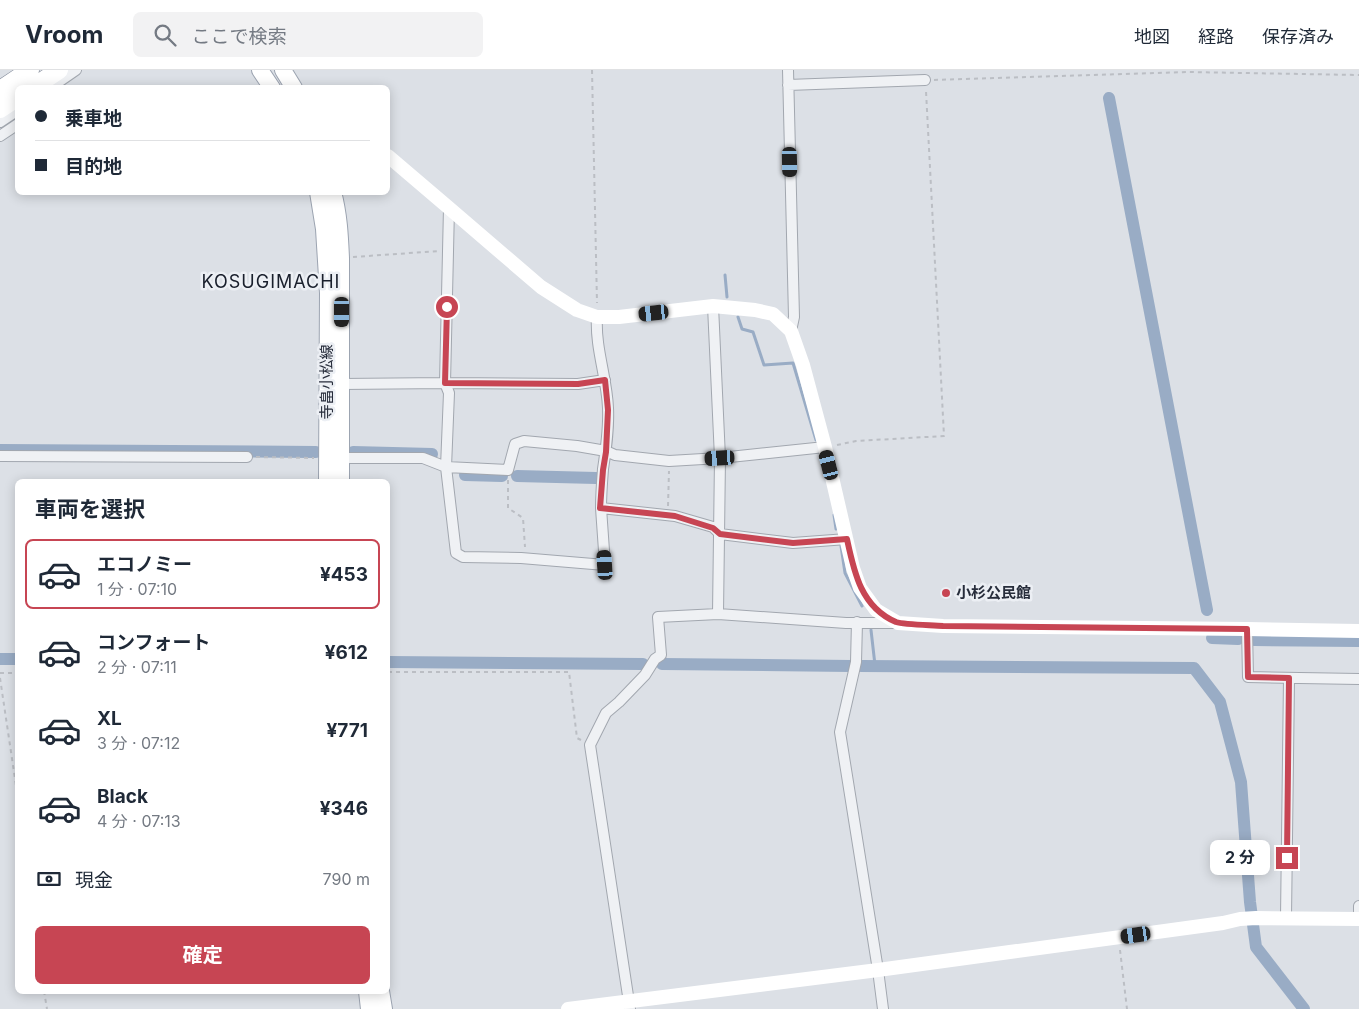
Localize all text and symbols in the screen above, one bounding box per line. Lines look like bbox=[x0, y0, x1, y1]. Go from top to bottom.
search box bbox=[133, 12, 483, 57]
text: Vroom bbox=[25, 20, 103, 49]
icon: search bbox=[151, 21, 179, 49]
text: ここで検索 bbox=[191, 25, 286, 48]
text: 地図 bbox=[1134, 26, 1170, 47]
text: 経路 bbox=[1198, 26, 1234, 47]
text: 保存済み bbox=[1262, 26, 1334, 47]
text: 乗車地 bbox=[65, 107, 122, 130]
car bbox=[782, 147, 797, 177]
text: 目的地 bbox=[65, 155, 122, 178]
district label: KOSUGIMACHI bbox=[202, 271, 340, 292]
route start bbox=[436, 296, 458, 318]
car bbox=[334, 297, 349, 327]
car bbox=[638, 304, 669, 322]
street label: 寺畠小松線 bbox=[317, 344, 336, 420]
car bbox=[818, 449, 839, 481]
car bbox=[704, 450, 735, 466]
text: 車両を選択 bbox=[35, 496, 145, 522]
car bbox=[596, 550, 613, 580]
icon: car bbox=[37, 552, 82, 597]
text: エコノミー bbox=[97, 553, 192, 576]
text: ¥453 bbox=[320, 563, 368, 586]
text: 1 分 · 07:10 bbox=[97, 579, 177, 599]
place label: 小杉公民館 bbox=[956, 583, 1031, 602]
marker: 小杉公民館 bbox=[940, 587, 952, 599]
icon: car bbox=[37, 630, 82, 675]
text: コンフォート bbox=[97, 631, 210, 654]
text: ¥612 bbox=[325, 641, 368, 664]
text: 2 分 · 07:11 bbox=[97, 657, 177, 677]
text: XL bbox=[97, 707, 122, 730]
icon: car bbox=[37, 708, 82, 753]
text: ¥771 bbox=[327, 719, 368, 742]
text: 3 分 · 07:12 bbox=[97, 733, 180, 753]
text: Black bbox=[97, 785, 148, 808]
icon: car bbox=[37, 786, 82, 831]
text: ¥346 bbox=[320, 797, 368, 820]
text: 4 分 · 07:13 bbox=[97, 811, 181, 831]
callout: 2 分 bbox=[1210, 840, 1270, 876]
text: 2 分 bbox=[1225, 847, 1255, 867]
route end bbox=[1276, 847, 1298, 869]
icon: cash bbox=[35, 865, 63, 893]
text: 現金 bbox=[75, 869, 113, 892]
text: 790 m bbox=[323, 869, 370, 889]
car bbox=[1120, 925, 1151, 945]
button: 確定 bbox=[35, 926, 370, 984]

